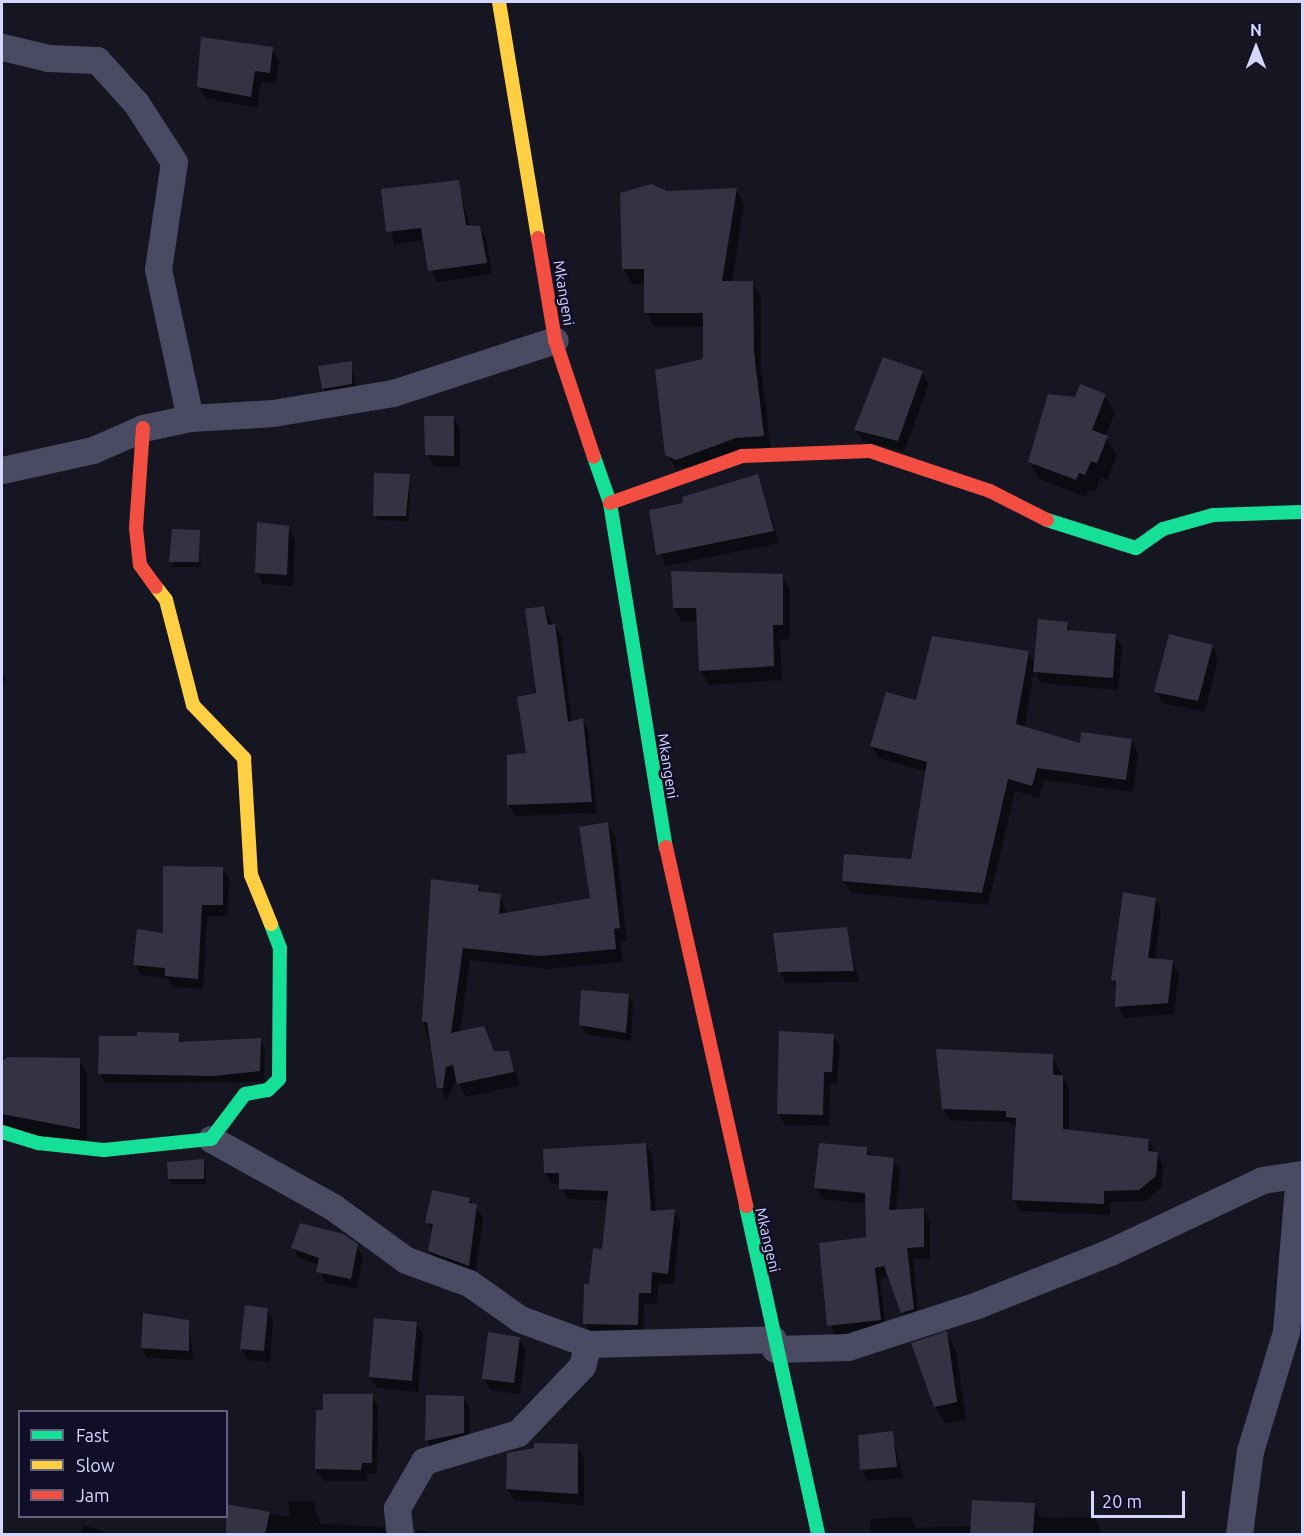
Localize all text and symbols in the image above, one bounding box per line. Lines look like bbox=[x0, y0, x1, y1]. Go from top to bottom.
north arrow bbox=[1226, 18, 1286, 78]
text: N bbox=[1250, 21, 1262, 39]
street label: Mkangeni bbox=[550, 259, 578, 327]
street label: Mkangeni bbox=[654, 732, 682, 800]
street label: Mkangeni bbox=[752, 1206, 784, 1274]
legend bbox=[18, 1410, 228, 1518]
text: Fast bbox=[76, 1425, 109, 1445]
text: Slow bbox=[76, 1455, 115, 1475]
scale bar bbox=[1094, 1479, 1188, 1517]
text: Jam bbox=[76, 1485, 110, 1505]
text: 20 m bbox=[1102, 1491, 1142, 1511]

